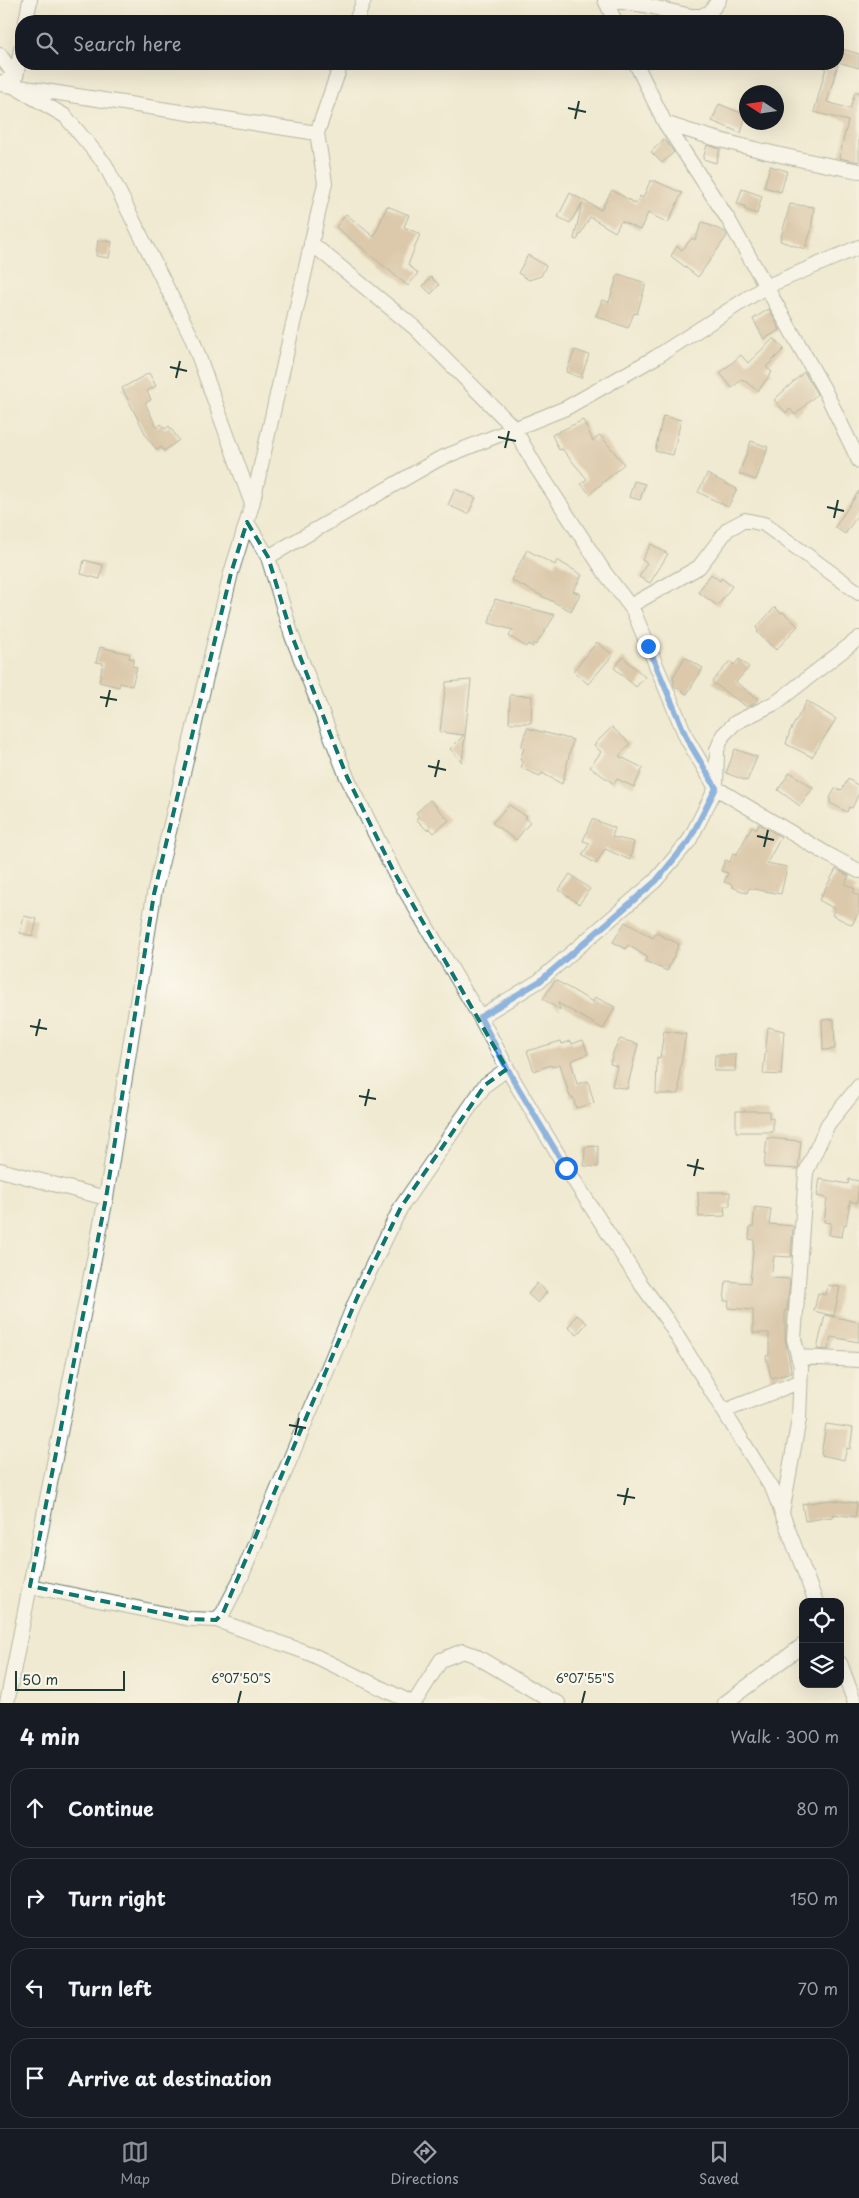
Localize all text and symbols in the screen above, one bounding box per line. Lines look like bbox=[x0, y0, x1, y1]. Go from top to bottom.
search box bbox=[15, 15, 844, 70]
icon: search bbox=[33, 29, 61, 57]
text: Search here bbox=[73, 29, 182, 57]
north arrow bbox=[739, 85, 784, 130]
route end bbox=[637, 635, 660, 658]
route start bbox=[555, 1157, 578, 1180]
map controls bbox=[799, 1598, 844, 1688]
button: locate bbox=[799, 1598, 844, 1643]
button: layers bbox=[799, 1643, 844, 1688]
scale bar bbox=[15, 1668, 125, 1691]
text: 50 m bbox=[22, 1669, 58, 1690]
text: 6°07'50"S bbox=[211, 1669, 271, 1687]
text: 6°07'55"S bbox=[555, 1669, 615, 1687]
text: 4 min bbox=[20, 1720, 80, 1752]
text: Walk · 300 m bbox=[730, 1724, 839, 1748]
icon: ahead bbox=[21, 1794, 49, 1822]
text: Continue bbox=[68, 1794, 154, 1822]
text: 80 m bbox=[796, 1796, 838, 1820]
icon: right bbox=[21, 1884, 49, 1912]
text: Turn right bbox=[68, 1884, 166, 1912]
text: 150 m bbox=[790, 1886, 838, 1910]
icon: left bbox=[21, 1974, 49, 2002]
text: Turn left bbox=[68, 1974, 152, 2002]
text: 70 m bbox=[798, 1976, 838, 2000]
icon: arrive bbox=[21, 2064, 49, 2092]
text: Arrive at destination bbox=[68, 2064, 272, 2092]
tab: Map bbox=[120, 2138, 150, 2189]
tab: Directions bbox=[391, 2138, 459, 2189]
tab: Saved bbox=[699, 2138, 739, 2189]

